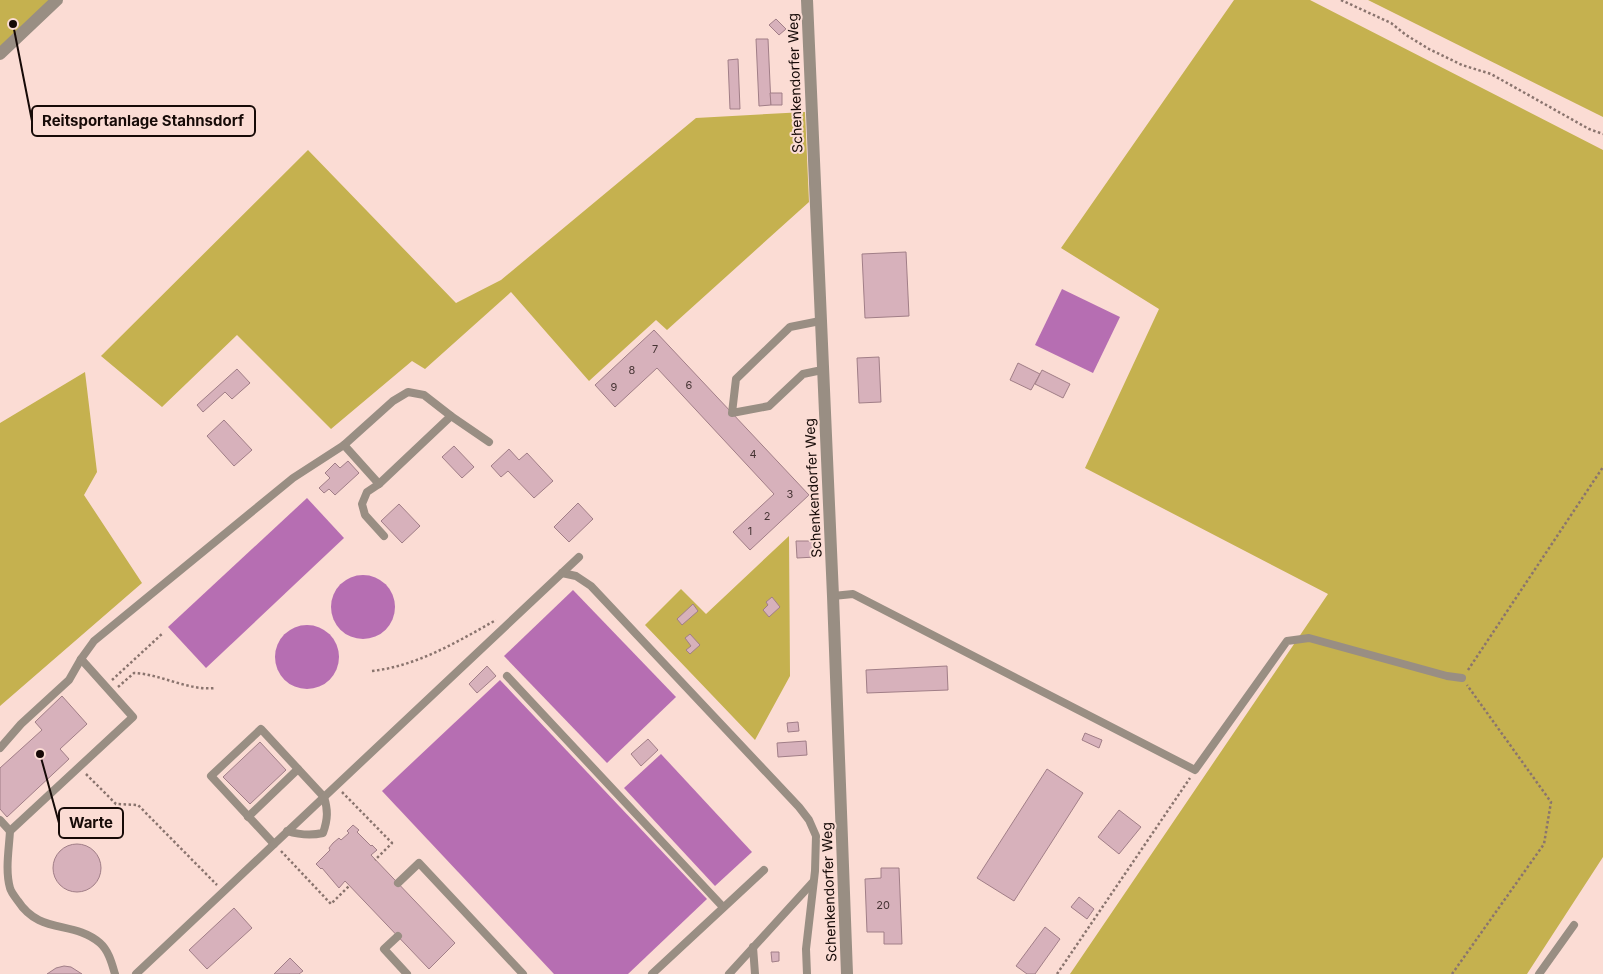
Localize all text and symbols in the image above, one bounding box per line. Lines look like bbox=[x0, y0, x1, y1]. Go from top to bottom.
street label: Schenkendorfer Weg bbox=[784, 13, 805, 153]
callout: Reitsportanlage Stahnsdorf bbox=[32, 106, 255, 136]
text: Reitsportanlage Stahnsdorf bbox=[42, 111, 244, 130]
house number: 7 bbox=[652, 342, 658, 356]
house number: 8 bbox=[629, 363, 636, 377]
house number: 6 bbox=[686, 378, 693, 392]
house number: 9 bbox=[611, 380, 618, 394]
street label: Schenkendorfer Weg bbox=[800, 418, 825, 558]
house number: 4 bbox=[749, 447, 757, 461]
house number: 3 bbox=[787, 487, 794, 501]
house number: 2 bbox=[764, 509, 770, 523]
house number: 1 bbox=[748, 524, 752, 538]
callout: Warte bbox=[59, 808, 123, 838]
text: Warte bbox=[69, 813, 113, 832]
street label: Schenkendorfer Weg bbox=[818, 822, 839, 962]
house number: 20 bbox=[876, 898, 890, 912]

